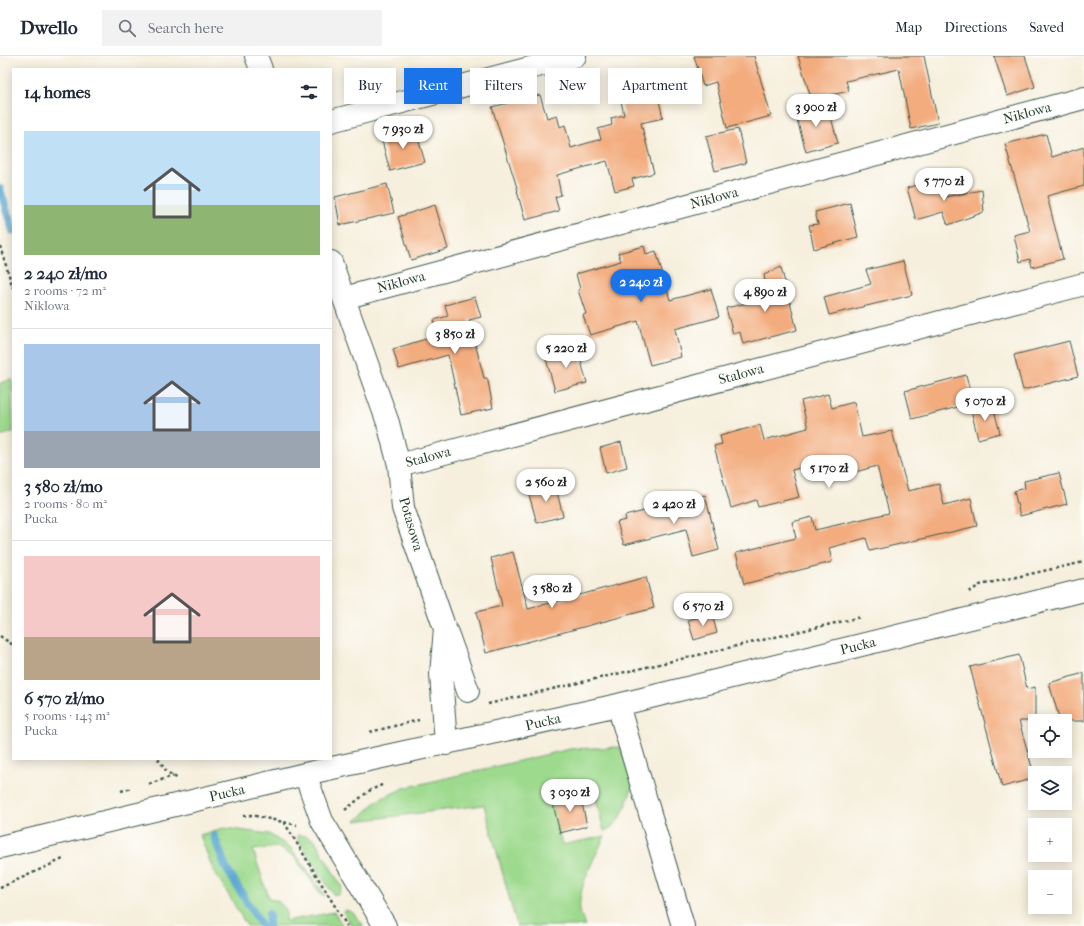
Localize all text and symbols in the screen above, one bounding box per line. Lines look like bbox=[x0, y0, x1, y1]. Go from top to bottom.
search box bbox=[102, 10, 382, 46]
text: Dwello bbox=[20, 17, 78, 39]
icon: search bbox=[116, 17, 138, 39]
text: Search here bbox=[148, 19, 224, 37]
text: Map bbox=[895, 19, 922, 36]
text: Directions bbox=[944, 19, 1007, 36]
text: Saved bbox=[1029, 19, 1064, 36]
chip: Buy bbox=[344, 68, 396, 104]
chip: Rent bbox=[404, 68, 462, 104]
chip: Filters bbox=[470, 68, 537, 104]
chip: New bbox=[545, 68, 600, 104]
chip: Apartment bbox=[608, 68, 702, 104]
icon: filters bbox=[298, 81, 320, 103]
text: 14 homes bbox=[24, 82, 91, 102]
pin: 3 900 zł bbox=[775, 94, 857, 128]
street label: Niklowa bbox=[1001, 98, 1053, 128]
text: 3 900 zł bbox=[795, 99, 837, 114]
pin: 7 930 zł bbox=[362, 116, 444, 150]
text: 7 930 zł bbox=[383, 121, 423, 136]
icon: home bbox=[136, 157, 208, 229]
pin: 5 770 zł bbox=[903, 168, 985, 202]
text: 5 770 zł bbox=[924, 173, 964, 188]
street label: Niklowa bbox=[688, 183, 740, 213]
text: 2 240 zł/mo bbox=[24, 263, 107, 283]
street label: Niklowa bbox=[375, 267, 427, 297]
pin: 2 240 zł bbox=[600, 269, 682, 303]
text: 2 240 zł bbox=[619, 274, 663, 289]
pin: 4 890 zł bbox=[724, 279, 806, 313]
text: 2 rooms · 72 m² bbox=[24, 283, 106, 298]
text: 4 890 zł bbox=[743, 284, 787, 299]
text: Niklowa bbox=[24, 298, 70, 313]
pin: 3 850 zł bbox=[414, 321, 496, 355]
text: 3 850 zł bbox=[435, 326, 475, 341]
pin: 5 220 zł bbox=[525, 335, 607, 369]
text: 5 220 zł bbox=[545, 340, 587, 355]
street label: Stalowa bbox=[717, 360, 766, 388]
icon: home bbox=[136, 370, 208, 442]
pin: 5 070 zł bbox=[944, 388, 1026, 422]
text: 5 070 zł bbox=[964, 393, 1006, 408]
street label: Stalowa bbox=[404, 443, 453, 471]
pin: 5 170 zł bbox=[788, 455, 870, 489]
text: 5 170 zł bbox=[810, 460, 848, 475]
pin: 2 560 zł bbox=[505, 469, 587, 503]
text: 2 560 zł bbox=[525, 474, 567, 489]
text: 3 580 zł/mo bbox=[24, 476, 103, 496]
pin: 2 420 zł bbox=[633, 491, 715, 525]
street label: Potasowa bbox=[395, 495, 427, 553]
text: 2 rooms · 80 m² bbox=[24, 496, 107, 511]
text: 2 420 zł bbox=[652, 496, 696, 511]
text: Pucka bbox=[24, 511, 58, 526]
pin: 3 580 zł bbox=[511, 575, 593, 609]
text: 3 580 zł bbox=[532, 580, 572, 595]
icon: home bbox=[136, 582, 208, 654]
pin: 6 570 zł bbox=[662, 593, 744, 627]
text: 6 570 zł bbox=[683, 598, 723, 613]
street label: Pucka bbox=[838, 633, 878, 659]
text: 6 570 zł/mo bbox=[24, 688, 104, 708]
text: 5 rooms · 143 m² bbox=[24, 708, 110, 723]
street label: Pucka bbox=[524, 710, 563, 734]
map controls bbox=[1028, 714, 1072, 914]
button: locate bbox=[1028, 714, 1072, 758]
text: Pucka bbox=[24, 723, 58, 738]
button: layers bbox=[1028, 766, 1072, 810]
pin: 3 030 zł bbox=[529, 779, 611, 813]
street label: Pucka bbox=[208, 781, 247, 805]
text: 3 030 zł bbox=[550, 784, 590, 799]
button: + bbox=[1028, 818, 1072, 862]
button: − bbox=[1028, 870, 1072, 914]

